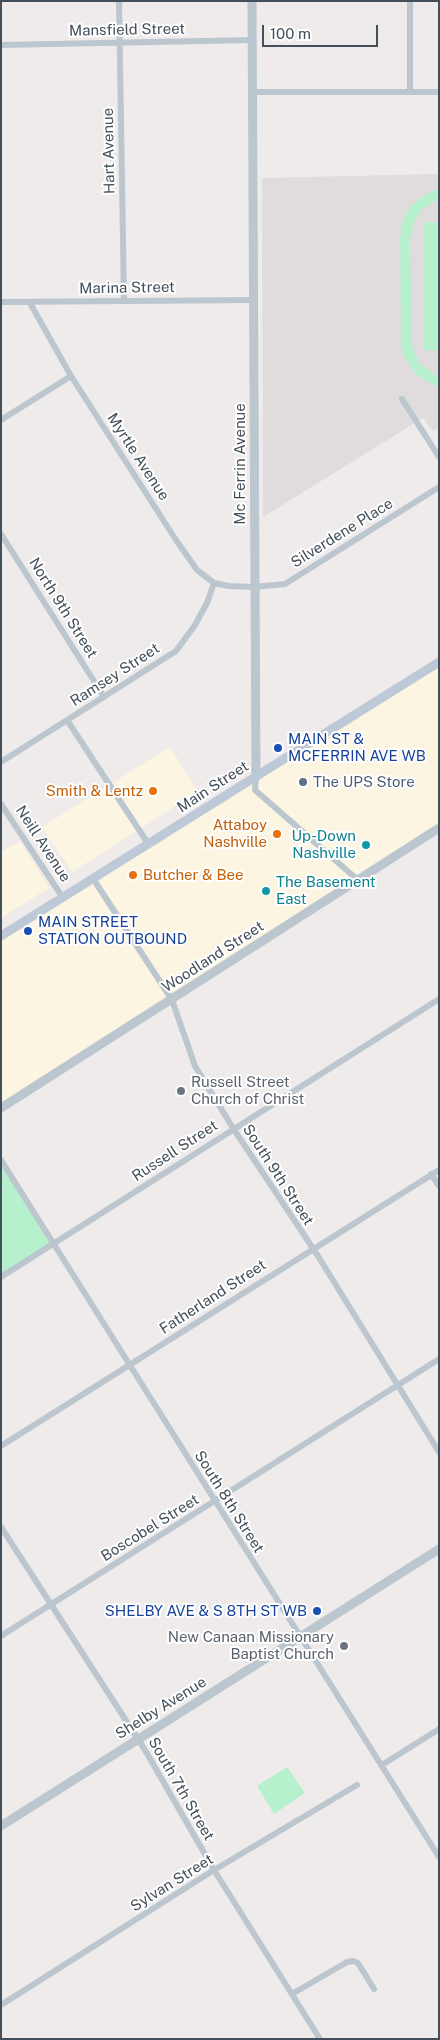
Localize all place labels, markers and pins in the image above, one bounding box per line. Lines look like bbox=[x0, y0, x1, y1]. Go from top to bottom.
place label: MAIN ST & MCFERRIN AVE WB bbox=[288, 730, 426, 765]
marker: MAIN ST & MCFERRIN AVE WB bbox=[272, 742, 284, 754]
place label: The UPS Store bbox=[313, 773, 415, 791]
marker: The UPS Store bbox=[297, 776, 309, 788]
place label: Smith & Lentz bbox=[46, 782, 143, 800]
marker: Smith & Lentz bbox=[147, 785, 159, 797]
place label: Attaboy Nashville bbox=[203, 816, 267, 851]
place label: Up-Down Nashville bbox=[292, 827, 356, 862]
marker: Attaboy Nashville bbox=[271, 828, 283, 840]
marker: Up-Down Nashville bbox=[360, 839, 372, 851]
place label: Butcher & Bee bbox=[143, 866, 243, 884]
marker: Butcher & Bee bbox=[127, 869, 139, 881]
place label: The Basement East bbox=[276, 873, 376, 908]
marker: The Basement East bbox=[260, 885, 272, 897]
place label: MAIN STREET STATION OUTBOUND bbox=[38, 913, 187, 948]
marker: MAIN STREET STATION OUTBOUND bbox=[22, 925, 34, 937]
place label: Russell Street Church of Christ bbox=[191, 1073, 304, 1108]
marker: Russell Street Church of Christ bbox=[175, 1085, 187, 1097]
place label: SHELBY AVE & S 8TH ST WB bbox=[105, 1602, 307, 1620]
marker: SHELBY AVE & S 8TH ST WB bbox=[311, 1605, 323, 1617]
place label: New Canaan Missionary Baptist Church bbox=[168, 1628, 334, 1663]
marker: New Canaan Missionary Baptist Church bbox=[338, 1640, 350, 1652]

